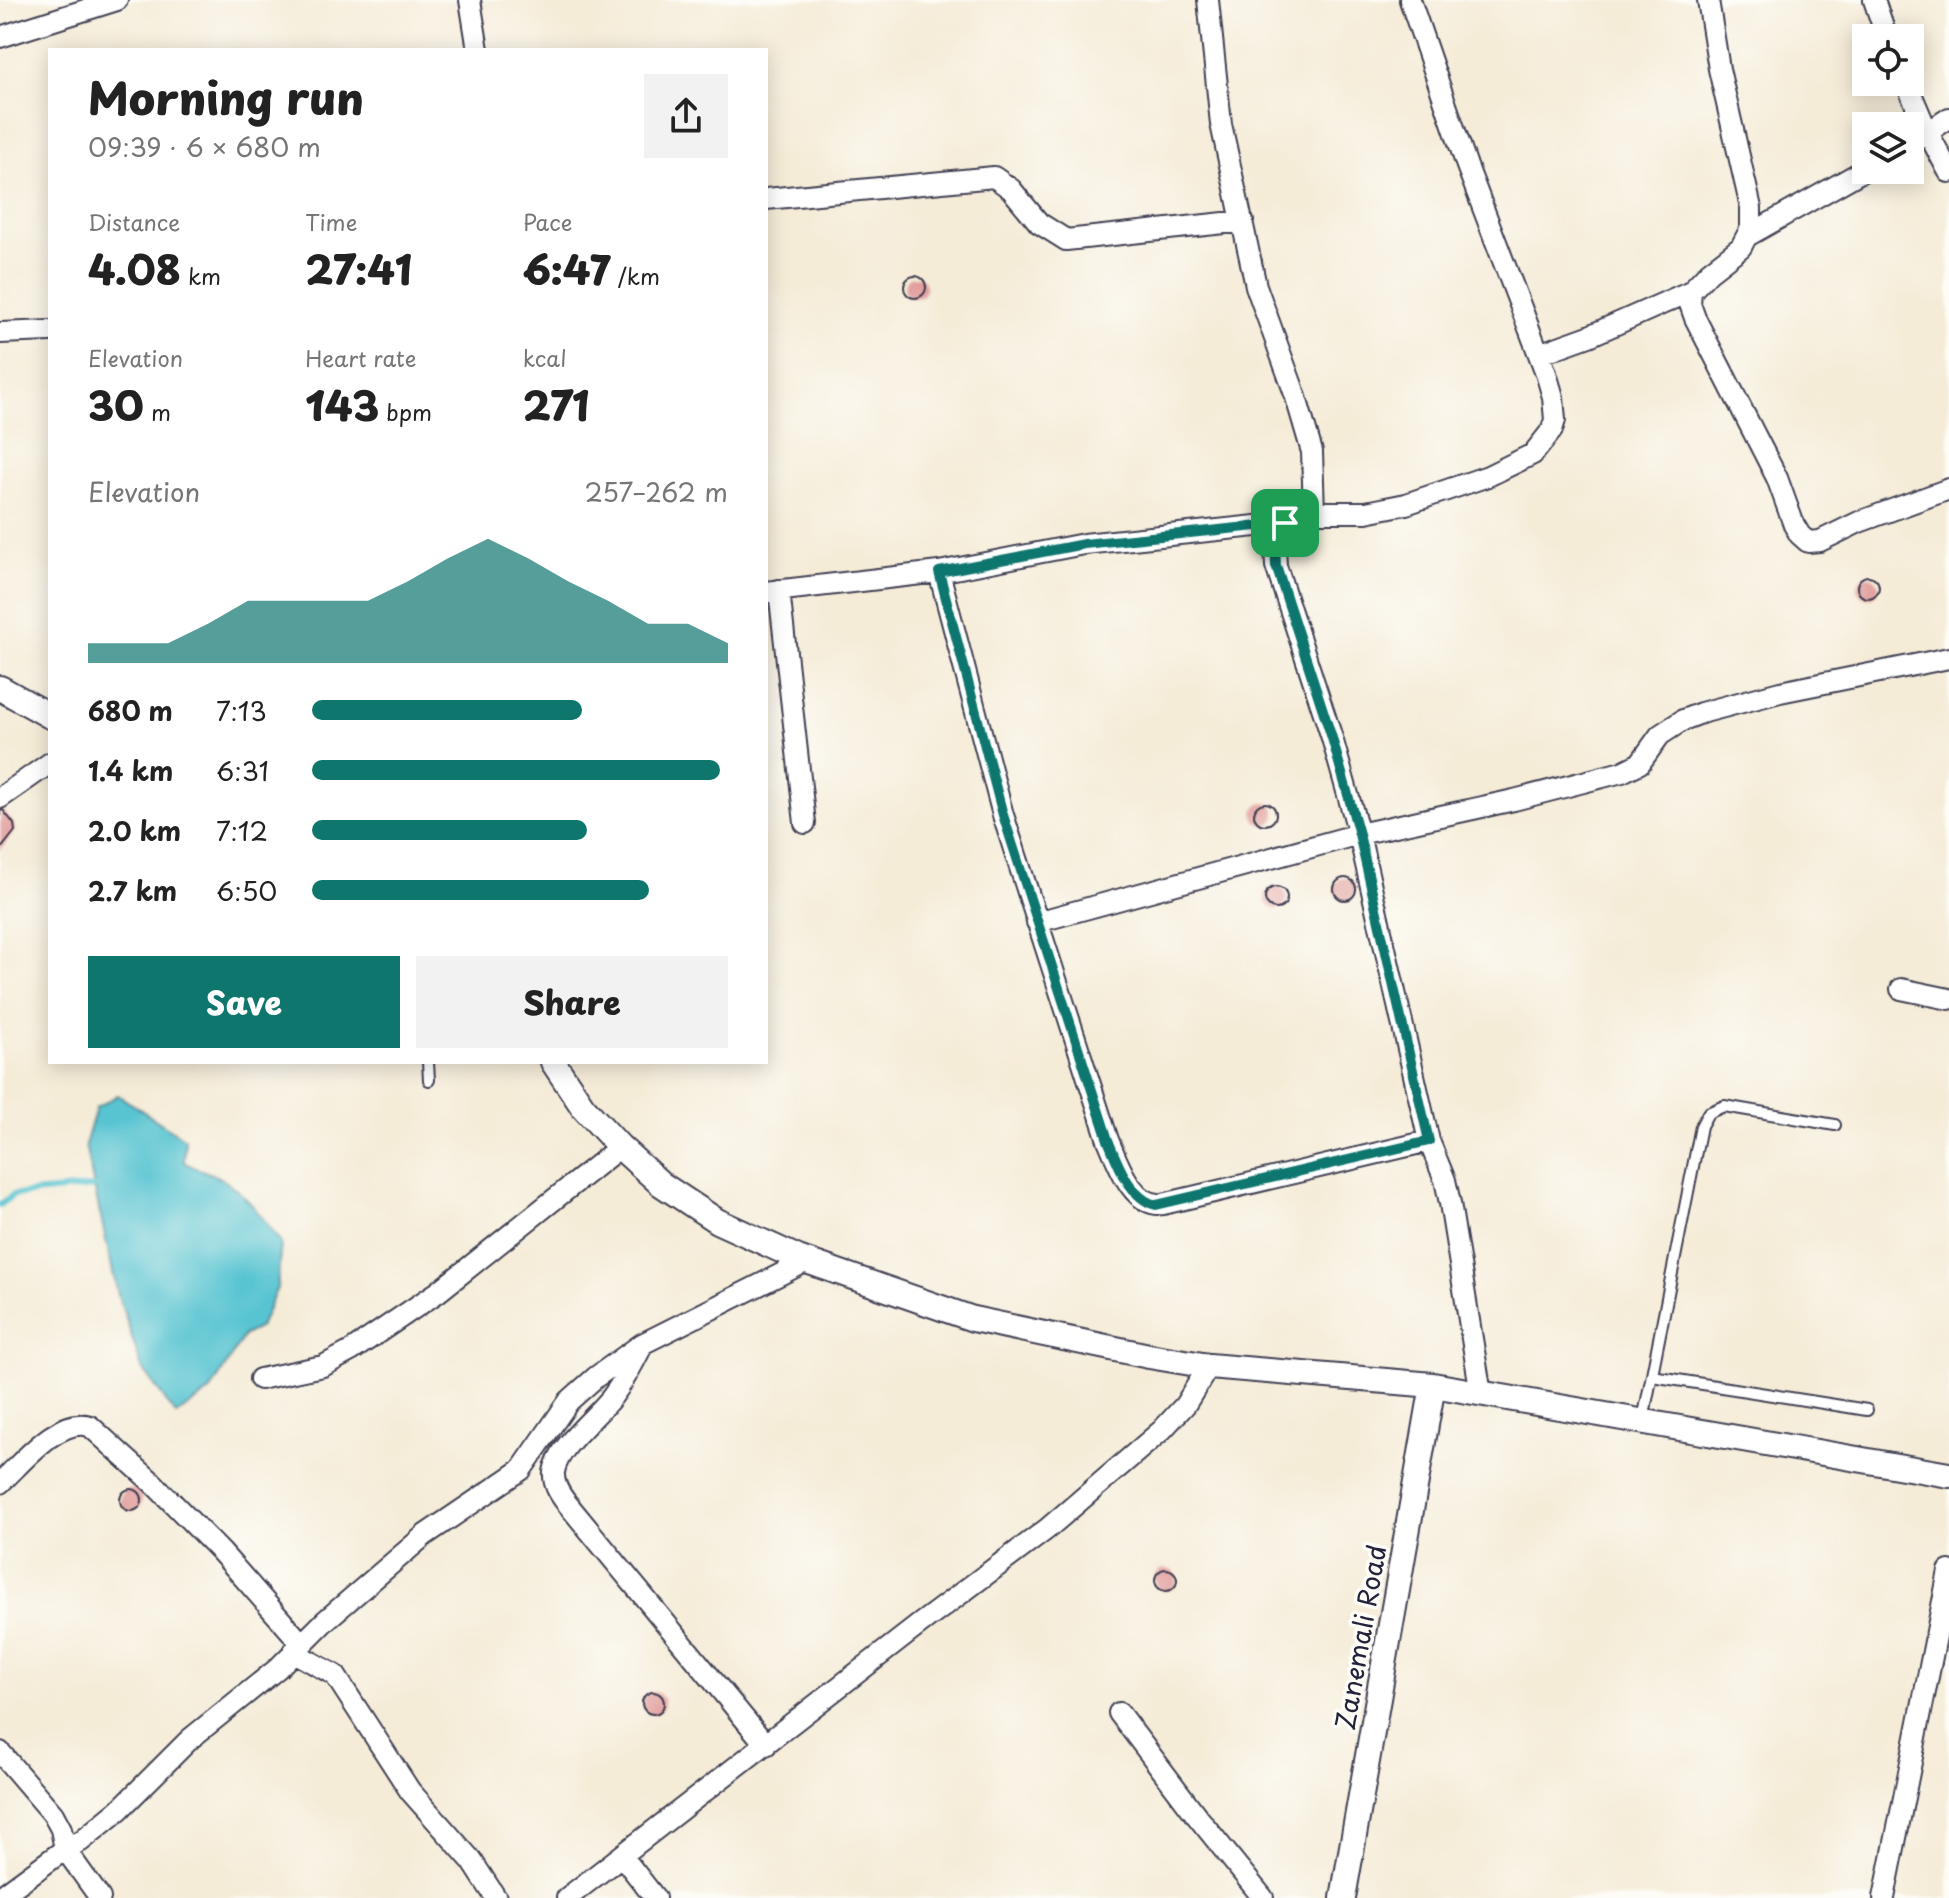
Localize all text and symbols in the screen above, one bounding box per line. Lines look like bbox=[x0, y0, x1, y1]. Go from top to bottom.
map controls bbox=[1852, 24, 1924, 184]
button: locate bbox=[1852, 24, 1924, 96]
text: Morning run bbox=[88, 64, 364, 130]
button: share bbox=[644, 74, 728, 158]
button: layers bbox=[1852, 112, 1924, 184]
text: 09:39 · 6 × 680 m bbox=[88, 127, 321, 166]
text: Distance bbox=[88, 205, 180, 238]
text: Time bbox=[305, 205, 357, 238]
text: Pace bbox=[523, 205, 572, 238]
text: 4.08 bbox=[88, 238, 181, 299]
text: 27:41 bbox=[305, 238, 412, 299]
text: 6:47 bbox=[523, 238, 611, 299]
text: km bbox=[181, 259, 221, 292]
text: /km bbox=[611, 259, 660, 292]
text: Elevation bbox=[88, 341, 183, 374]
text: Heart rate bbox=[305, 341, 416, 374]
text: kcal bbox=[523, 341, 567, 374]
text: 30 bbox=[88, 374, 144, 435]
text: 143 bbox=[305, 374, 379, 435]
text: 271 bbox=[523, 374, 590, 435]
text: m bbox=[144, 395, 171, 428]
text: bpm bbox=[379, 395, 432, 428]
text: Elevation bbox=[88, 472, 200, 511]
text: 257–262 m bbox=[584, 472, 728, 511]
pin bbox=[1251, 489, 1319, 557]
icon: arrive bbox=[1263, 501, 1307, 545]
text: 680 m bbox=[88, 691, 173, 730]
text: 7:13 bbox=[216, 691, 267, 730]
text: 1.4 km bbox=[88, 751, 173, 790]
text: 6:31 bbox=[216, 751, 269, 790]
text: 2.0 km bbox=[88, 811, 181, 850]
text: 7:12 bbox=[216, 811, 268, 850]
text: 2.7 km bbox=[88, 871, 177, 910]
text: 6:50 bbox=[216, 871, 277, 910]
button: Save bbox=[88, 956, 400, 1048]
button: Share bbox=[416, 956, 728, 1048]
street label: Zanemali Road bbox=[1325, 1541, 1395, 1733]

